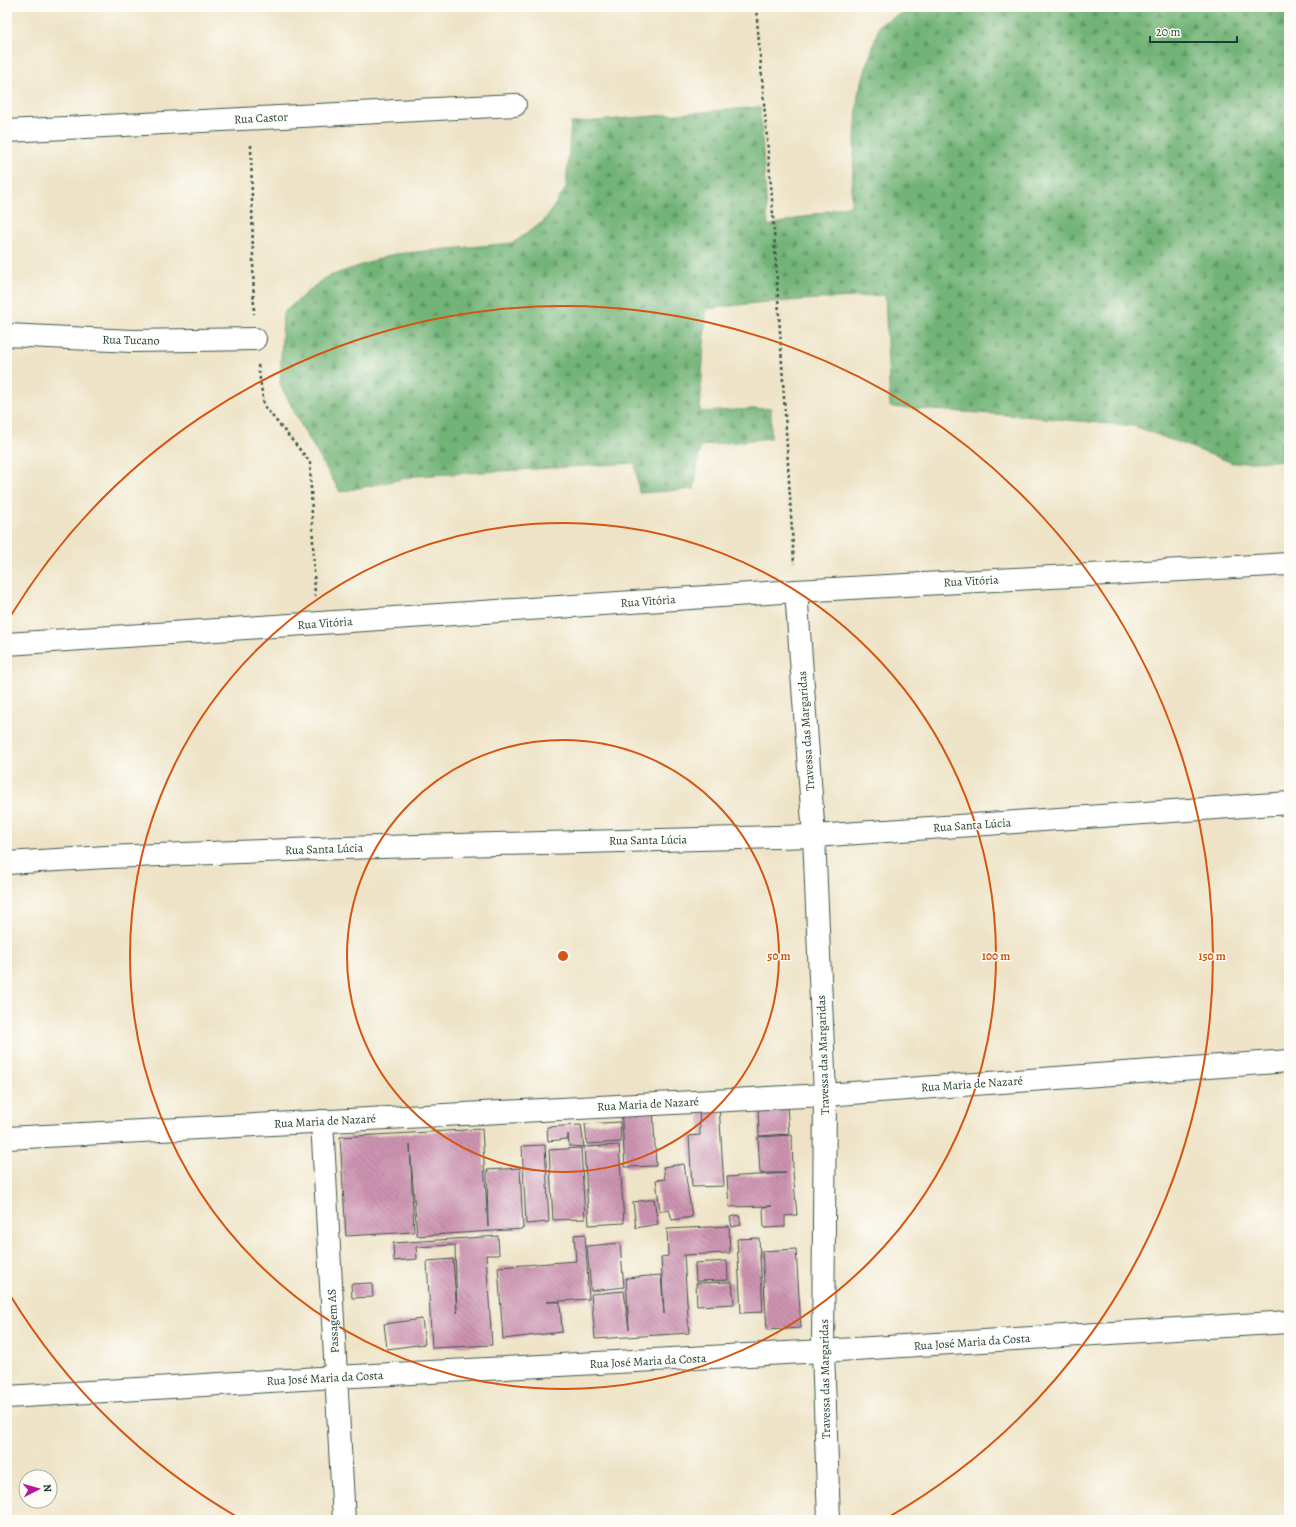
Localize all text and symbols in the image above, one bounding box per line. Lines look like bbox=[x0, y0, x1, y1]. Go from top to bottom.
scale bar bbox=[1150, 18, 1237, 44]
text: 20 m bbox=[1156, 24, 1180, 40]
street label: Rua Castor bbox=[234, 109, 289, 127]
street label: Rua Tucano bbox=[102, 332, 160, 348]
street label: Rua Vitória bbox=[943, 572, 999, 590]
street label: Rua Vitória bbox=[620, 591, 676, 611]
street label: Rua Vitória bbox=[297, 613, 353, 633]
street label: Travessa das Margaridas bbox=[794, 670, 818, 791]
street label: Rua Santa Lúcia bbox=[932, 814, 1012, 836]
street label: Rua Santa Lúcia bbox=[609, 831, 688, 849]
street label: Rua Santa Lúcia bbox=[285, 840, 364, 858]
text: 50 m bbox=[767, 948, 791, 964]
text: 100 m bbox=[982, 948, 1010, 964]
text: 150 m bbox=[1198, 948, 1226, 964]
centre of rings bbox=[556, 949, 570, 963]
street label: Travessa das Margaridas bbox=[813, 995, 833, 1115]
street label: Rua Maria de Nazaré bbox=[920, 1072, 1024, 1096]
street label: Rua Maria de Nazaré bbox=[597, 1093, 699, 1115]
street label: Rua Maria de Nazaré bbox=[274, 1110, 376, 1132]
street label: Passagem AS bbox=[323, 1288, 343, 1354]
street label: Travessa das Margaridas bbox=[816, 1319, 834, 1439]
street label: Rua José Maria da Costa bbox=[913, 1330, 1031, 1354]
street label: Rua José Maria da Costa bbox=[589, 1350, 707, 1372]
street label: Rua José Maria da Costa bbox=[266, 1367, 384, 1389]
north arrow bbox=[18, 1469, 58, 1509]
text: N bbox=[40, 1483, 55, 1493]

